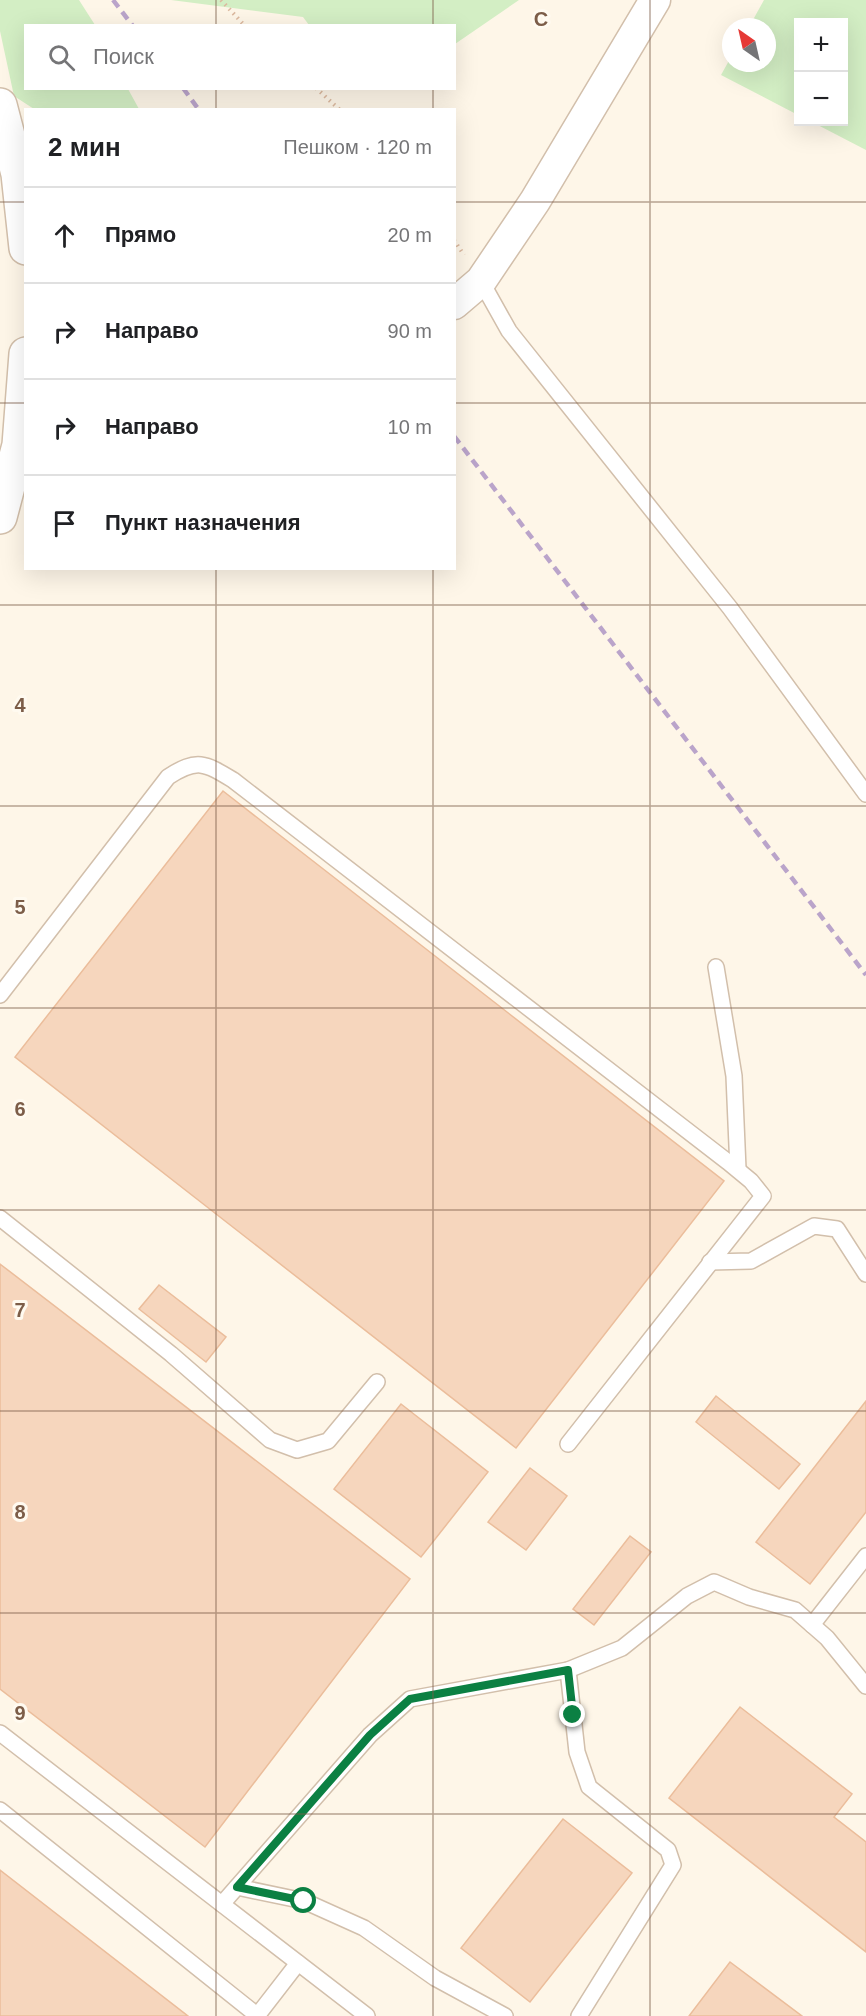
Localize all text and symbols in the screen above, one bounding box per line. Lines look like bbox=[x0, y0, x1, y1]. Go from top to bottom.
text: C bbox=[534, 8, 548, 30]
north arrow bbox=[722, 18, 776, 72]
map controls bbox=[794, 18, 848, 126]
button: + bbox=[794, 18, 848, 72]
search box bbox=[24, 24, 456, 90]
icon: search bbox=[45, 41, 78, 74]
text: Поиск bbox=[93, 44, 154, 69]
button: − bbox=[794, 72, 848, 126]
text: 2 мин bbox=[48, 132, 121, 162]
text: Пешком · 120 m bbox=[283, 136, 432, 158]
icon: ahead bbox=[48, 219, 81, 252]
text: Прямо bbox=[105, 222, 176, 247]
text: 20 m bbox=[388, 224, 432, 246]
icon: right bbox=[48, 315, 81, 348]
text: Направо bbox=[105, 318, 199, 343]
text: 90 m bbox=[388, 320, 432, 342]
icon: right bbox=[48, 411, 81, 444]
text: Направо bbox=[105, 414, 199, 439]
text: 10 m bbox=[388, 416, 432, 438]
icon: arrive bbox=[48, 507, 81, 540]
text: Пункт назначения bbox=[105, 510, 301, 535]
text: 4 bbox=[14, 694, 26, 716]
text: 5 bbox=[14, 896, 26, 918]
text: 6 bbox=[14, 1098, 26, 1120]
text: 7 bbox=[14, 1299, 26, 1321]
text: 8 bbox=[14, 1501, 26, 1523]
route end bbox=[559, 1701, 585, 1727]
text: 9 bbox=[14, 1702, 26, 1724]
route start bbox=[290, 1887, 316, 1913]

